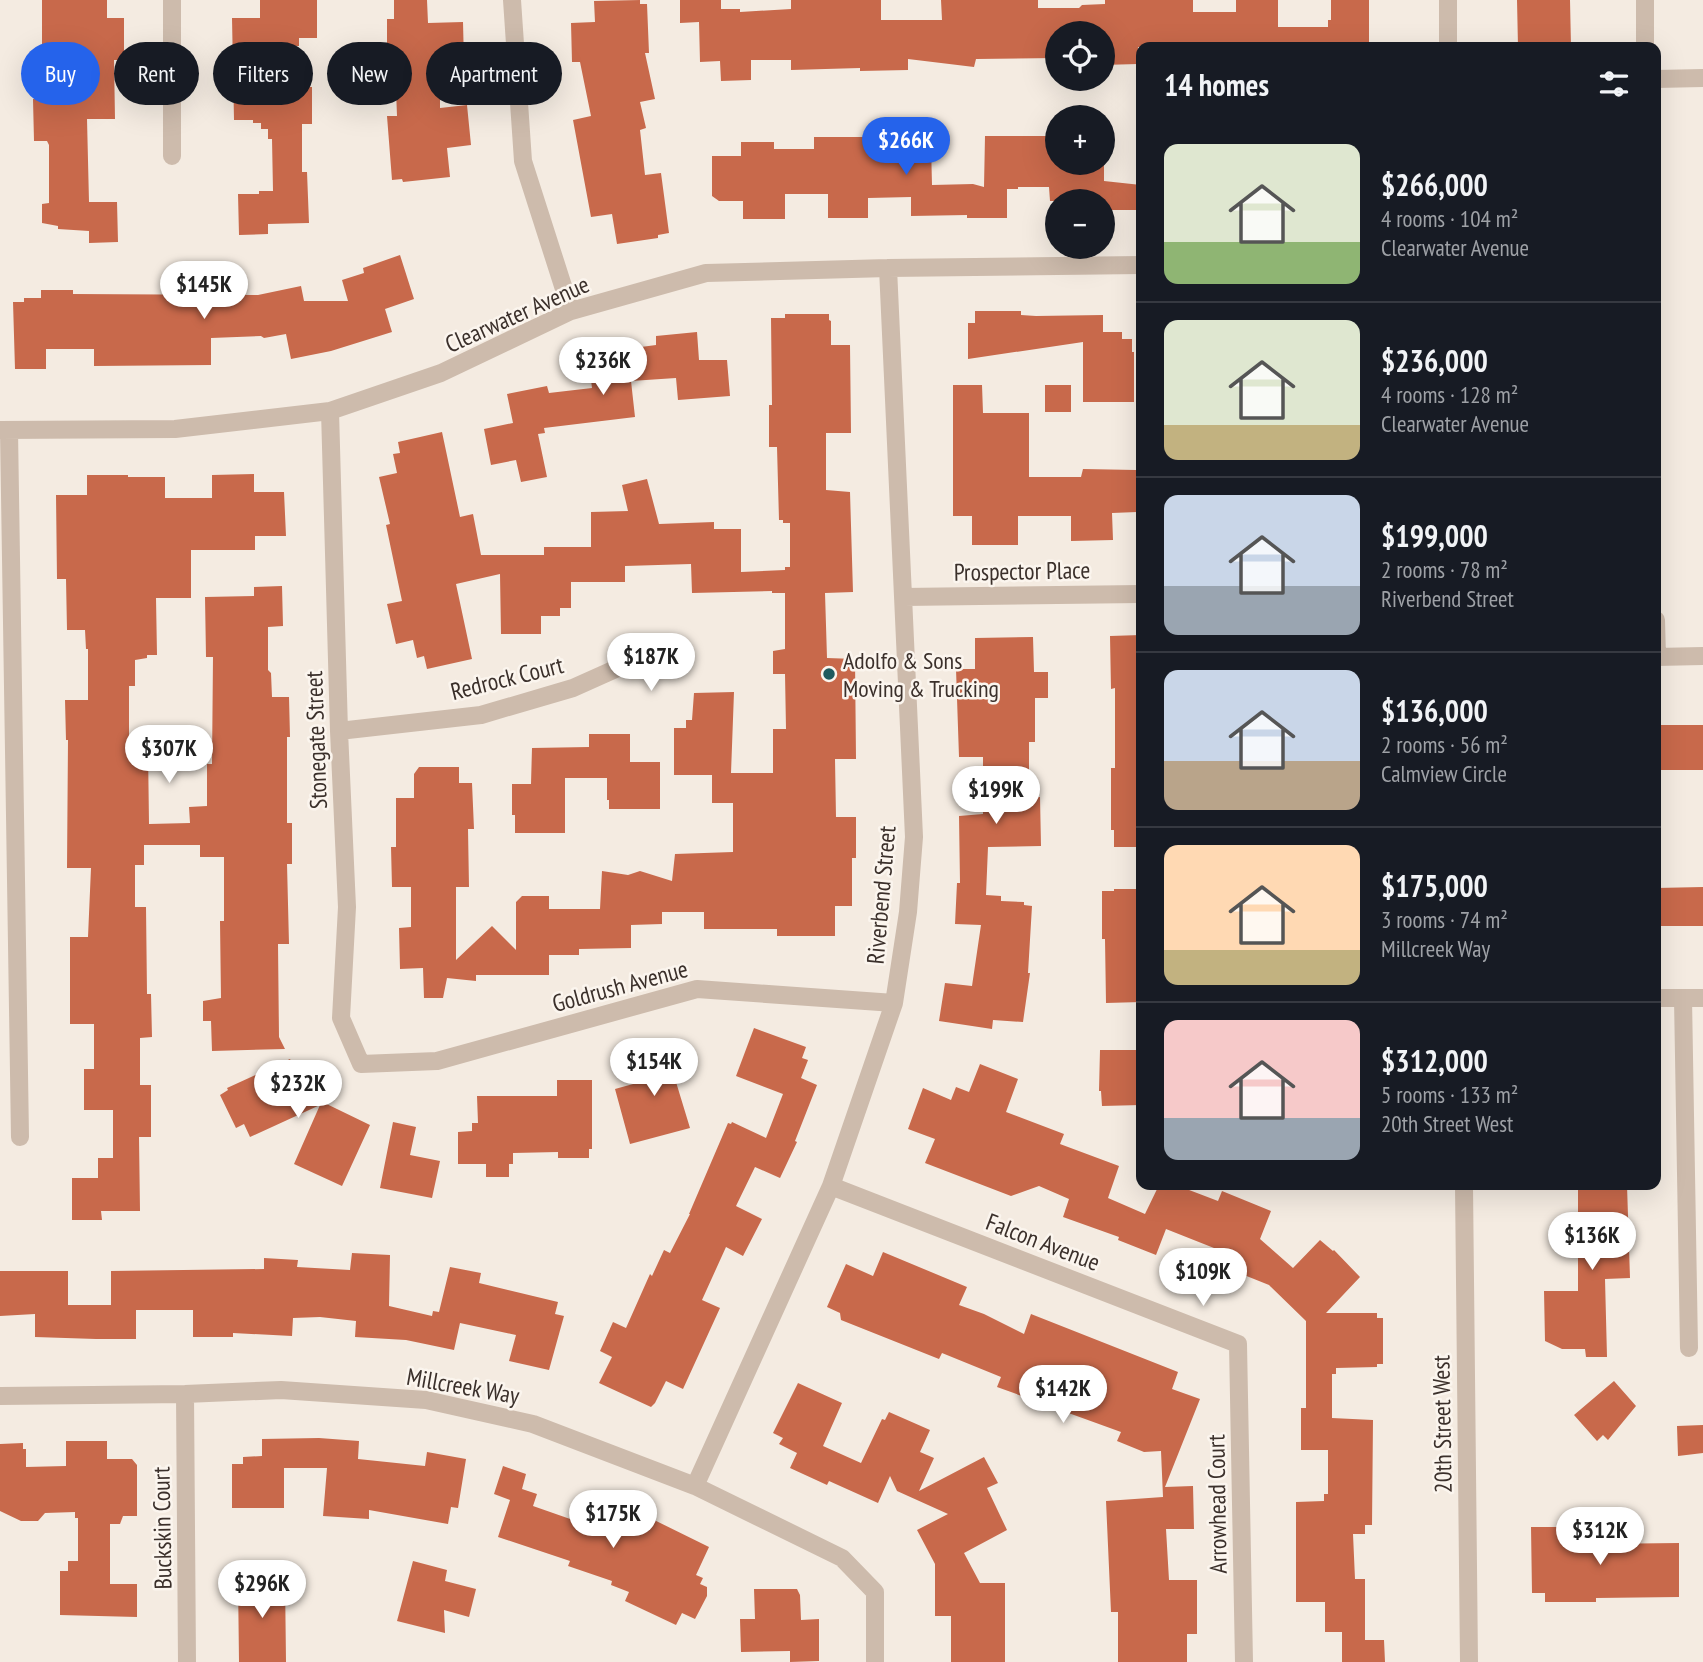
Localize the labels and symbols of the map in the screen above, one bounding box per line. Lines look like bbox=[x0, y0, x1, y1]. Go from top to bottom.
pin: $266K bbox=[857, 118, 955, 177]
pin: $145K bbox=[155, 262, 253, 321]
street label: Clearwater Avenue bbox=[440, 268, 594, 360]
pin: $236K bbox=[554, 338, 652, 397]
street label: Prospector Place bbox=[954, 554, 1090, 588]
pin: $187K bbox=[602, 634, 700, 693]
place label: Adolfo & Sons Moving & Trucking bbox=[843, 645, 999, 704]
street label: Redrock Court bbox=[447, 649, 567, 707]
marker: Adolfo & Sons Moving & Trucking bbox=[821, 666, 837, 682]
street label: Stonegate Street bbox=[298, 670, 334, 810]
pin: $307K bbox=[120, 726, 218, 785]
pin: $199K bbox=[947, 766, 1045, 826]
street label: Riverbend Street bbox=[860, 824, 903, 965]
street label: Goldrush Avenue bbox=[549, 953, 691, 1019]
pin: $154K bbox=[605, 1038, 703, 1098]
pin: $232K bbox=[249, 1060, 347, 1120]
street label: Falcon Avenue bbox=[982, 1206, 1104, 1278]
pin: $136K bbox=[1543, 1212, 1641, 1272]
pin: $109K bbox=[1154, 1248, 1252, 1308]
street label: 20th Street West bbox=[1425, 1354, 1459, 1493]
street label: Millcreek Way bbox=[404, 1361, 522, 1411]
pin: $142K bbox=[1014, 1366, 1112, 1425]
street label: Arrowhead Court bbox=[1200, 1434, 1234, 1574]
street label: Buckskin Court bbox=[145, 1466, 179, 1590]
pin: $175K bbox=[564, 1490, 662, 1550]
pin: $312K bbox=[1551, 1508, 1649, 1567]
pin: $296K bbox=[213, 1560, 311, 1620]

